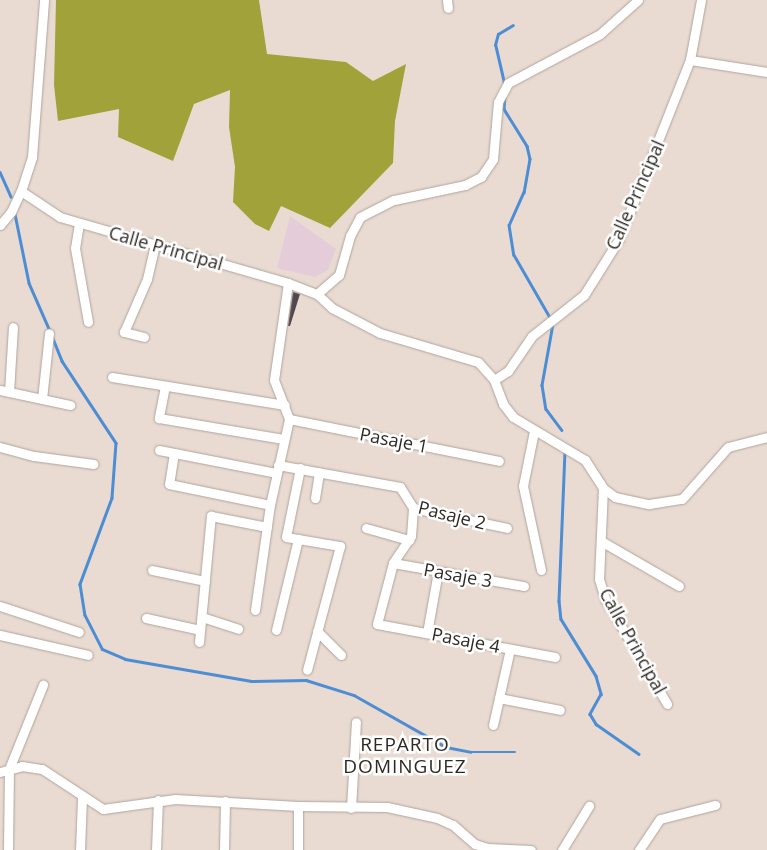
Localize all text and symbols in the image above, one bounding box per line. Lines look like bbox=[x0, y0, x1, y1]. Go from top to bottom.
street label: Calle Principal bbox=[601, 137, 669, 253]
street label: Calle Principal bbox=[106, 221, 226, 275]
street label: Pasaje 1 bbox=[358, 423, 430, 457]
street label: Pasaje 2 bbox=[416, 496, 488, 534]
street label: Pasaje 3 bbox=[422, 558, 494, 592]
street label: Calle Principal bbox=[595, 584, 671, 698]
street label: Pasaje 4 bbox=[430, 623, 502, 657]
district label: REPARTO DOMINGUEZ bbox=[342, 734, 468, 778]

